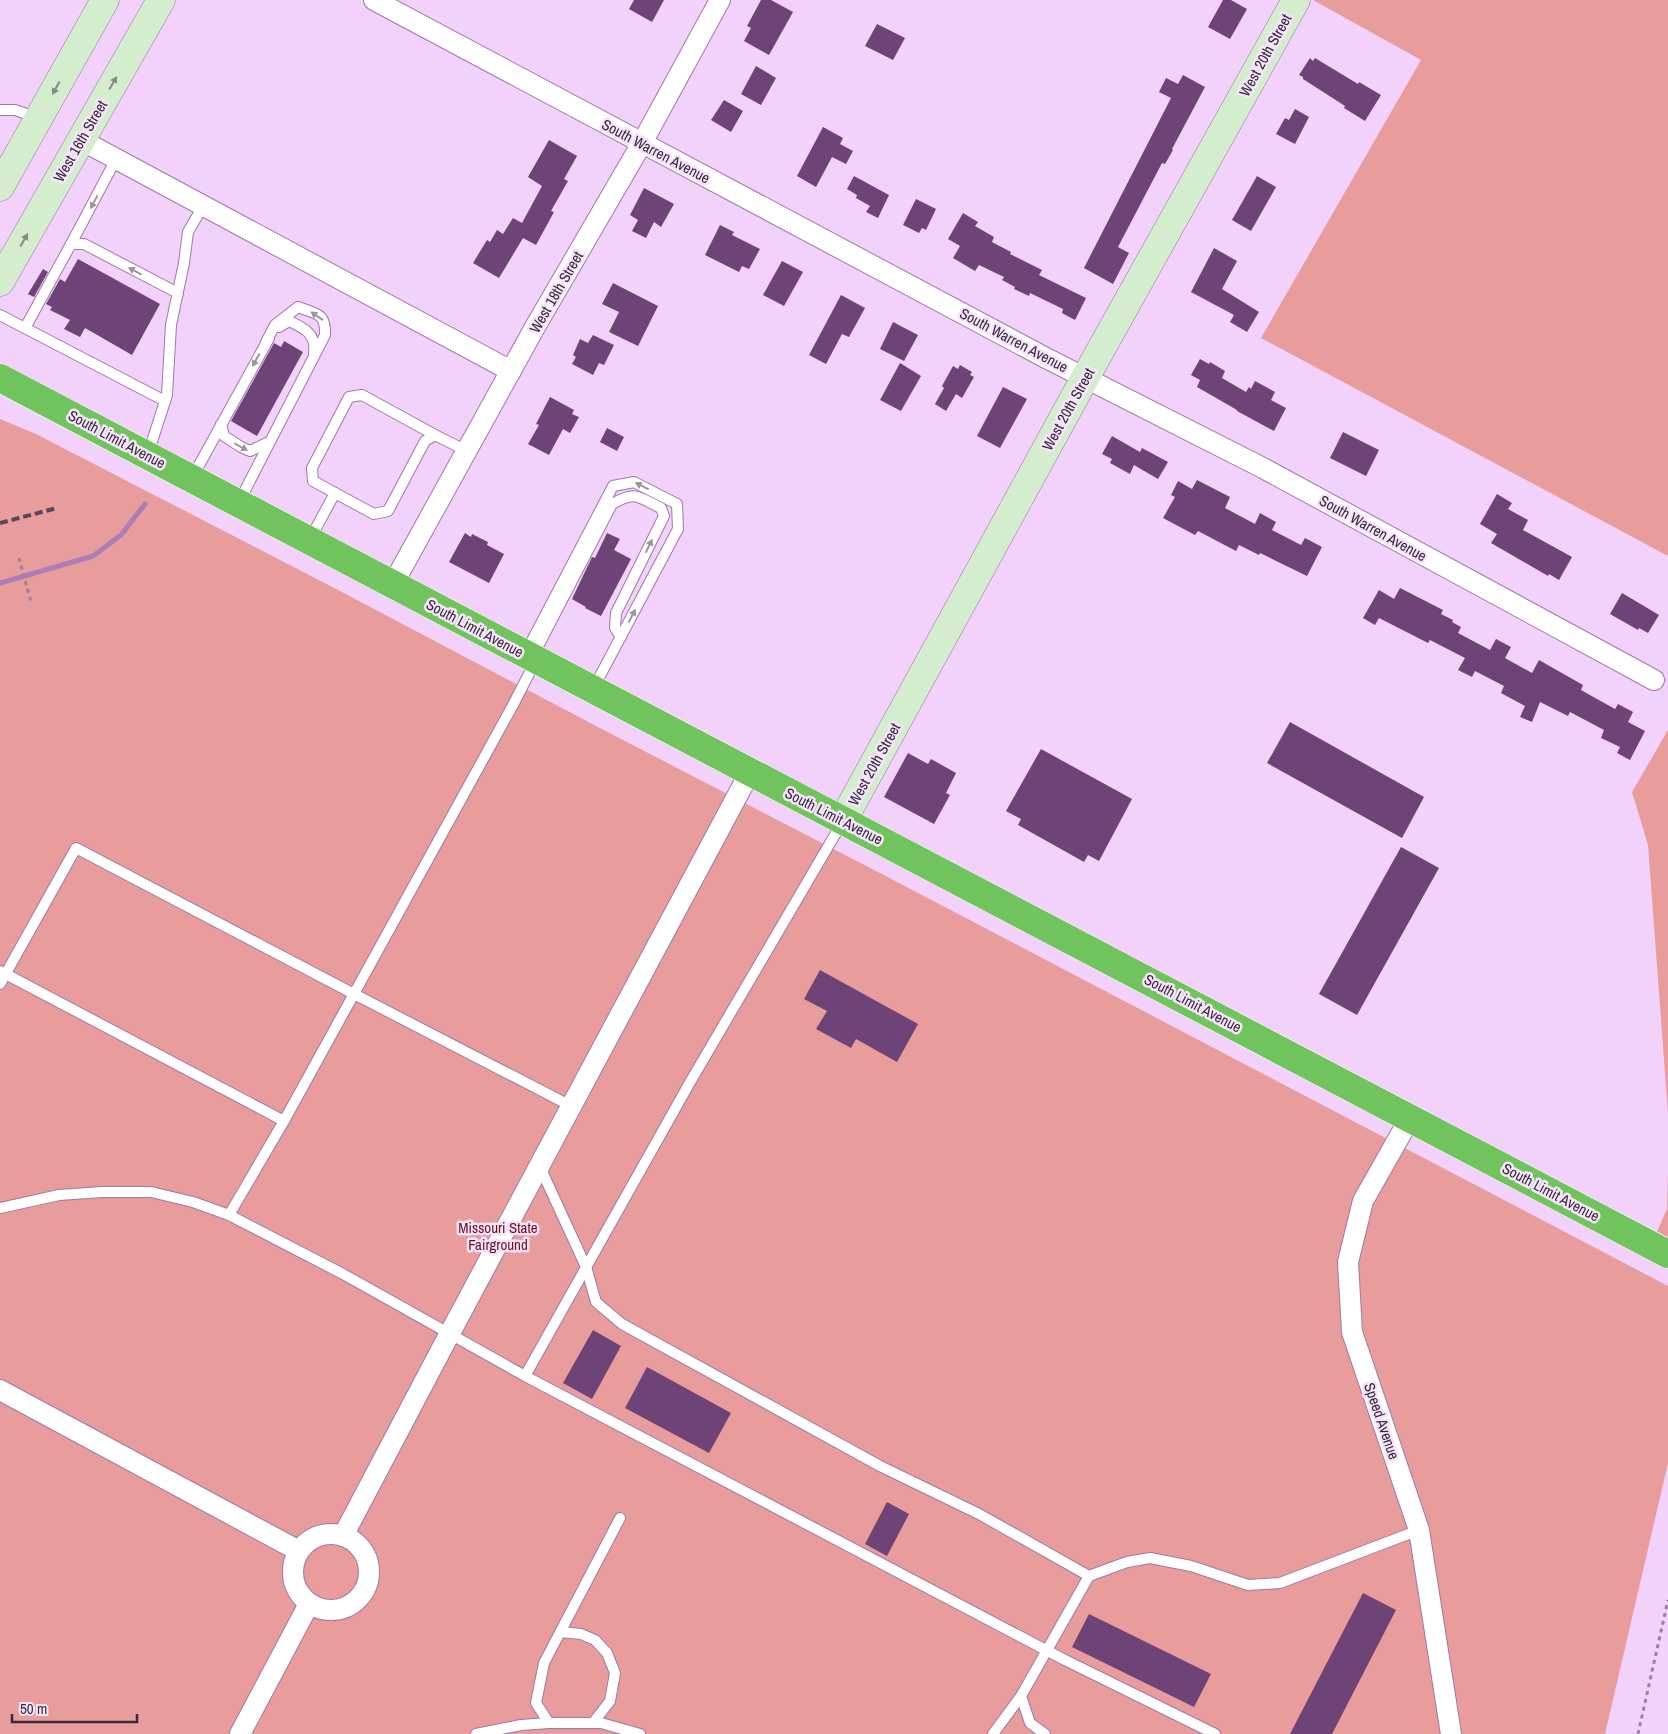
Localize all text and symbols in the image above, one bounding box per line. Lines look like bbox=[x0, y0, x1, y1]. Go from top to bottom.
street label: West 20th Street bbox=[1234, 9, 1297, 100]
one-way arrow bbox=[109, 77, 118, 90]
one-way arrow bbox=[51, 82, 60, 95]
street label: West 16th Street bbox=[48, 96, 112, 186]
street label: South Warren Avenue bbox=[598, 114, 714, 188]
one-way arrow bbox=[90, 194, 98, 209]
one-way arrow bbox=[20, 232, 28, 247]
street label: West 18th Street bbox=[524, 247, 588, 337]
one-way arrow bbox=[128, 267, 142, 275]
street label: South Warren Avenue bbox=[956, 303, 1072, 377]
one-way arrow bbox=[310, 311, 324, 321]
one-way arrow bbox=[252, 353, 261, 366]
street label: West 20th Street bbox=[1037, 363, 1100, 454]
street label: South Limit Avenue bbox=[65, 405, 169, 473]
one-way arrow bbox=[234, 443, 249, 451]
one-way arrow bbox=[635, 482, 649, 490]
street label: South Warren Avenue bbox=[1316, 490, 1431, 566]
one-way arrow bbox=[645, 538, 653, 553]
street label: South Limit Avenue bbox=[423, 594, 527, 662]
one-way arrow bbox=[628, 608, 636, 623]
street label: West 20th Street bbox=[843, 718, 906, 809]
street label: South Limit Avenue bbox=[781, 782, 887, 850]
street label: South Limit Avenue bbox=[1141, 969, 1245, 1037]
street label: South Limit Avenue bbox=[1499, 1158, 1603, 1226]
park label: Missouri State Fairground bbox=[458, 1217, 538, 1255]
street label: Speed Avenue bbox=[1359, 1380, 1405, 1462]
scale bar bbox=[12, 1692, 138, 1724]
text: 50 m bbox=[20, 1698, 47, 1719]

